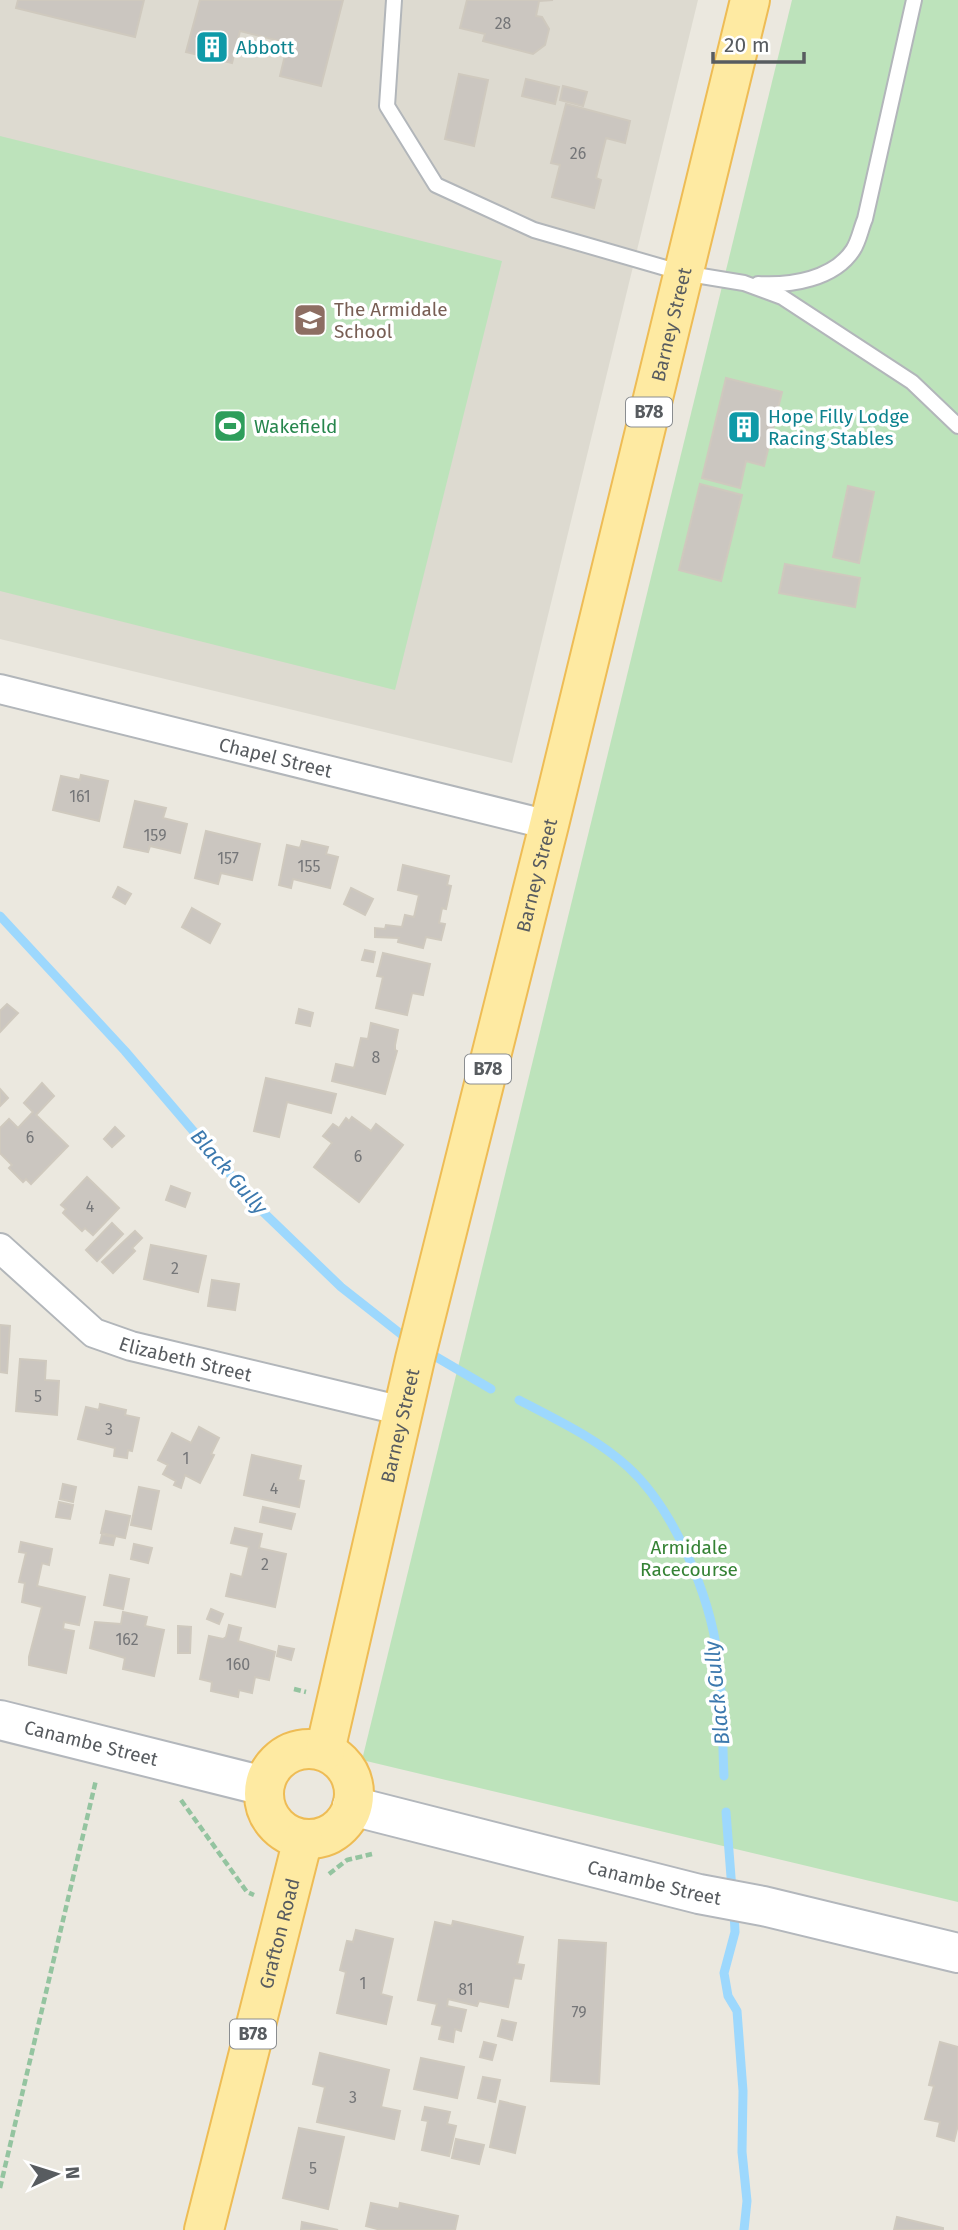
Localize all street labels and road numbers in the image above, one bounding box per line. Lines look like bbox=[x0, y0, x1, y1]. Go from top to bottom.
street label: Barney Street bbox=[646, 265, 696, 384]
road number: B78 bbox=[626, 398, 672, 426]
street label: Chapel Street bbox=[217, 733, 335, 783]
street label: Barney Street bbox=[512, 816, 562, 935]
road number: B78 bbox=[465, 1054, 511, 1084]
street label: Elizabeth Street bbox=[116, 1332, 254, 1386]
street label: Barney Street bbox=[376, 1366, 425, 1485]
street label: Canambe Street bbox=[22, 1716, 160, 1771]
street label: Canambe Street bbox=[585, 1855, 723, 1910]
street label: Grafton Road bbox=[255, 1876, 305, 1991]
road number: B78 bbox=[230, 2020, 276, 2048]

